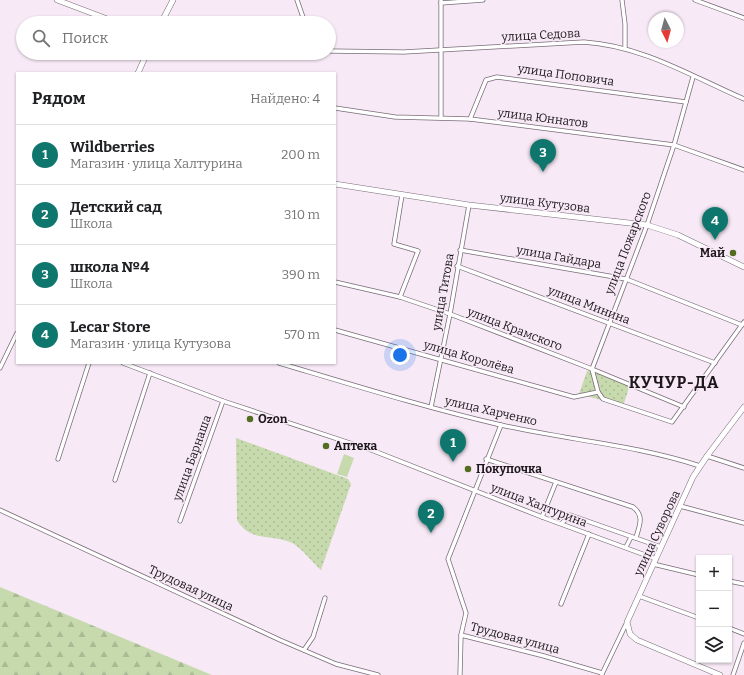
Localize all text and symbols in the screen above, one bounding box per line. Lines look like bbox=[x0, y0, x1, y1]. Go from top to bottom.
north arrow bbox=[648, 12, 684, 48]
search box bbox=[16, 16, 336, 60]
street label: улица Седова bbox=[500, 26, 581, 44]
icon: search bbox=[30, 27, 52, 49]
text: Поиск bbox=[62, 29, 108, 47]
street label: улица Поповича bbox=[516, 61, 615, 89]
text: Рядом bbox=[32, 88, 85, 109]
text: Найдено: 4 bbox=[250, 91, 320, 106]
street label: улица Юннатов bbox=[496, 105, 589, 131]
text: Wildberries bbox=[70, 138, 155, 156]
pin: 3 bbox=[530, 139, 556, 172]
text: 1 bbox=[42, 147, 48, 162]
text: 200 m bbox=[281, 147, 320, 162]
text: Магазин · улица Халтурина bbox=[70, 156, 243, 171]
street label: улица Кутузова bbox=[498, 190, 591, 216]
street label: улица Пожарского bbox=[602, 190, 654, 297]
text: Детский сад bbox=[70, 198, 162, 216]
text: 2 bbox=[41, 207, 49, 222]
text: 310 m bbox=[284, 207, 320, 222]
pin: 4 bbox=[702, 207, 728, 240]
text: Школа bbox=[70, 216, 113, 231]
street label: улица Гайдара bbox=[515, 242, 603, 271]
place label: Май bbox=[700, 246, 725, 260]
marker: Май bbox=[728, 248, 738, 258]
street label: улица Титова bbox=[429, 252, 457, 333]
text: школа №4 bbox=[70, 258, 149, 276]
text: 3 bbox=[41, 267, 49, 282]
text: 390 m bbox=[282, 267, 320, 282]
text: Школа bbox=[70, 276, 113, 291]
street label: улица Минина bbox=[545, 283, 632, 327]
street label: улица Крамского bbox=[465, 304, 565, 354]
text: Lecar Store bbox=[70, 318, 150, 336]
text: 4 bbox=[41, 327, 49, 342]
text: 570 m bbox=[284, 327, 320, 342]
text: Магазин · улица Кутузова bbox=[70, 336, 231, 351]
street label: улица Королёва bbox=[421, 337, 516, 377]
your location bbox=[390, 345, 410, 365]
district label: КУЧУР-ДА bbox=[629, 373, 719, 392]
street label: улица Харченко bbox=[443, 393, 538, 428]
place label: Ozon bbox=[258, 412, 288, 426]
street label: улица Барнаша bbox=[170, 413, 214, 504]
marker: Ozon bbox=[245, 414, 255, 424]
pin: 1 bbox=[440, 429, 466, 462]
place label: Аптека bbox=[334, 439, 377, 453]
marker: Аптека bbox=[321, 441, 331, 451]
place label: Покупочка bbox=[476, 462, 542, 476]
marker: Покупочка bbox=[463, 464, 473, 474]
street label: улица Халтурина bbox=[488, 480, 589, 530]
street label: улица Суворова bbox=[631, 488, 683, 579]
pin: 2 bbox=[418, 500, 444, 533]
map controls bbox=[696, 555, 732, 663]
button: + bbox=[696, 555, 732, 591]
street label: Трудовая улица bbox=[146, 562, 236, 614]
button: − bbox=[696, 591, 732, 627]
street label: Трудовая улица bbox=[469, 619, 562, 657]
button: layers bbox=[696, 627, 732, 663]

